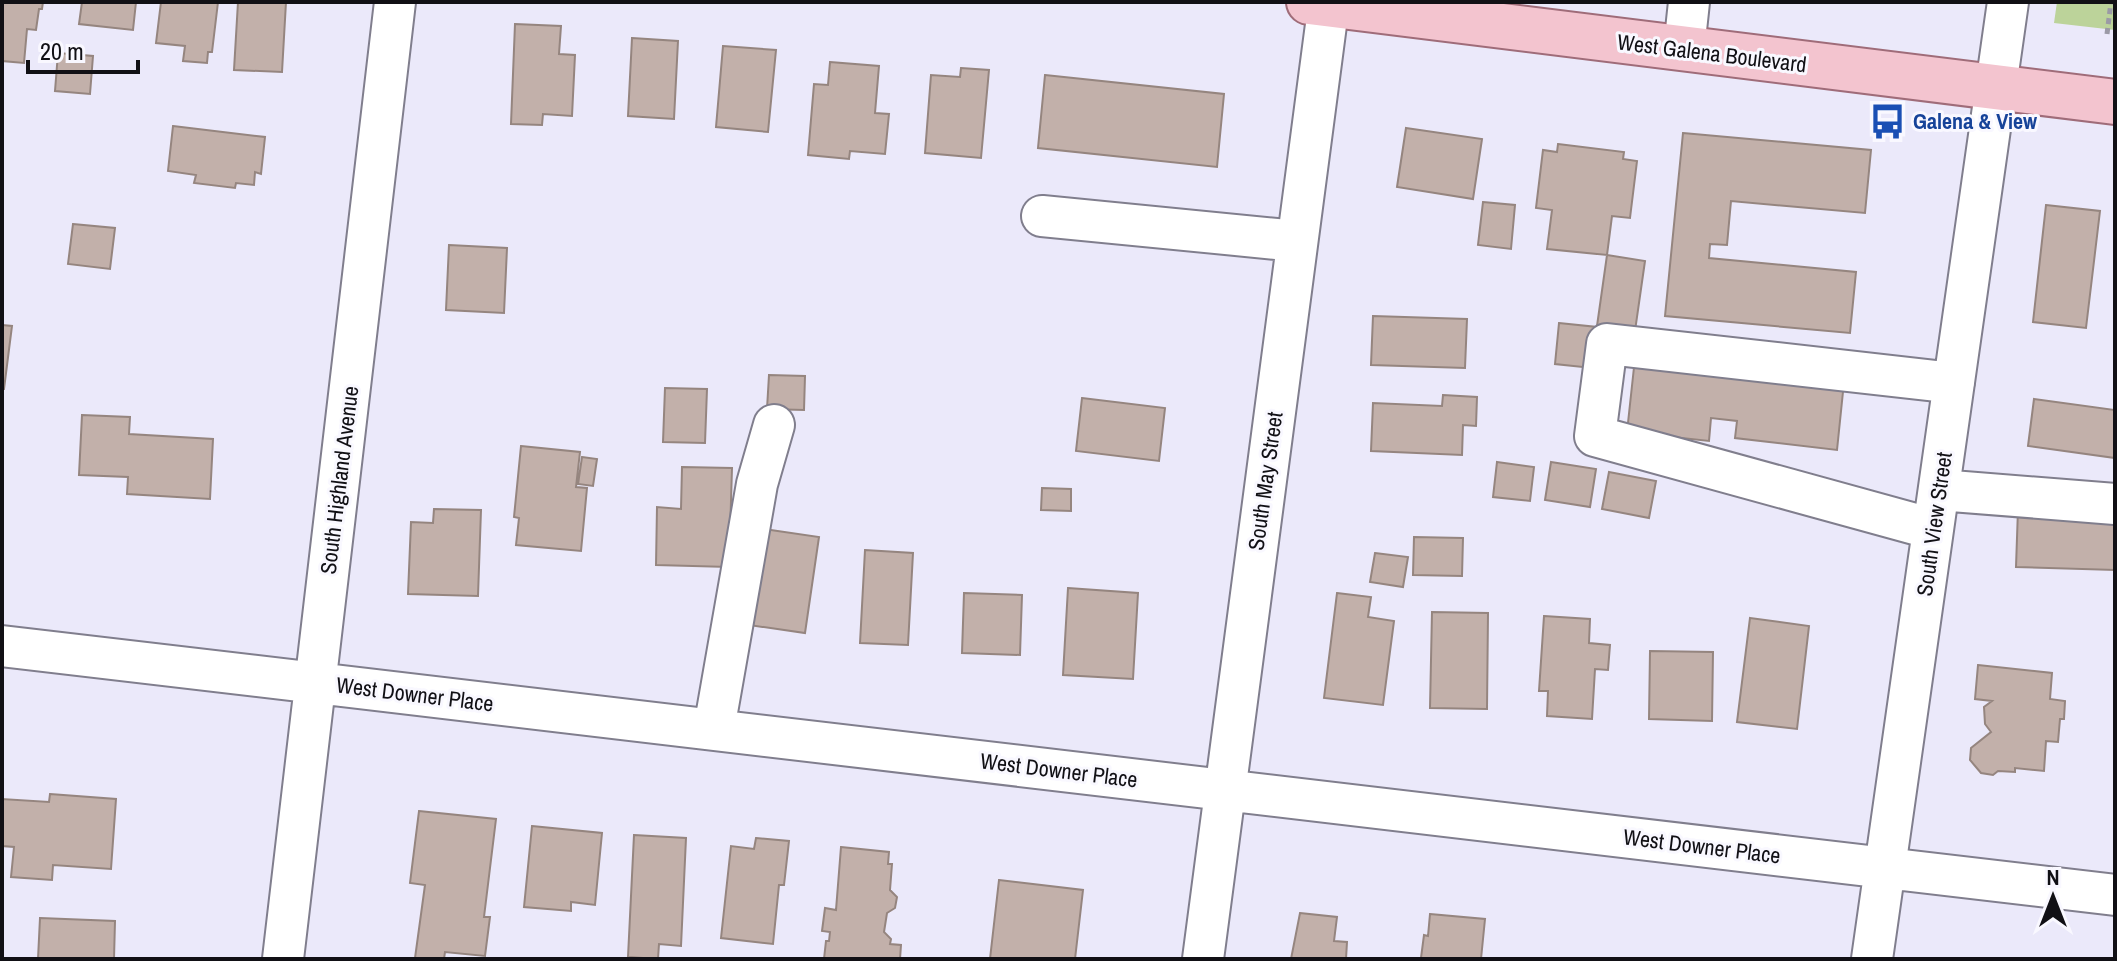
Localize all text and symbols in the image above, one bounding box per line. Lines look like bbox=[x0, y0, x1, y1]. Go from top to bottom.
scale bar bbox=[28, 24, 138, 74]
street label: West Galena Boulevard bbox=[1616, 27, 1808, 79]
text: 20 m bbox=[40, 35, 84, 67]
bus stop icon: Galena & View bbox=[1868, 102, 1906, 140]
place label: Galena & View bbox=[1913, 106, 2038, 136]
street label: South Highland Avenue bbox=[313, 384, 365, 576]
street label: South May Street bbox=[1240, 410, 1290, 552]
street label: South View Street bbox=[1909, 450, 1959, 598]
street label: West Downer Place bbox=[335, 669, 495, 719]
street label: West Downer Place bbox=[979, 745, 1139, 795]
street label: West Downer Place bbox=[1622, 821, 1782, 871]
north arrow bbox=[2013, 857, 2093, 937]
text: N bbox=[2046, 862, 2060, 892]

